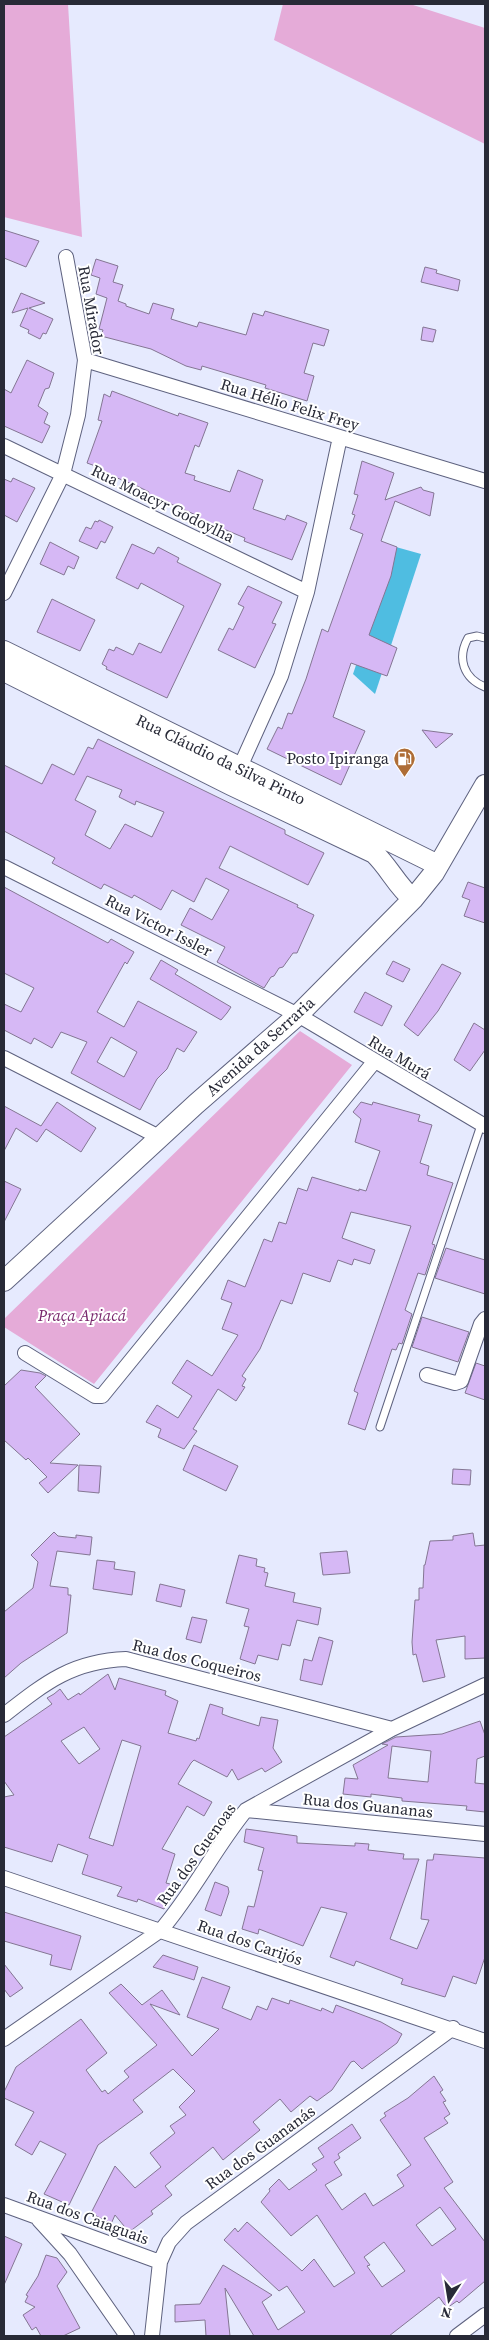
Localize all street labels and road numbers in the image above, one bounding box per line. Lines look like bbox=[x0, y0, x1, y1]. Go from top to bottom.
street label: Rua Mirador bbox=[73, 264, 111, 356]
street label: Rua Hélio Felix Frey bbox=[218, 372, 363, 436]
street label: Rua Moacyr Godoylha bbox=[88, 459, 239, 548]
street label: Rua Cláudio da Silva Pinto bbox=[133, 708, 310, 810]
street label: Rua Victor Issler bbox=[102, 889, 216, 962]
street label: Avenida da Serraria bbox=[201, 991, 320, 1101]
street label: Rua Murá bbox=[365, 1030, 436, 1085]
street label: Rua dos Coqueiros bbox=[130, 1633, 264, 1687]
street label: Rua dos Guananas bbox=[302, 1787, 434, 1823]
street label: Rua dos Guenoas bbox=[151, 1798, 241, 1910]
street label: Rua dos Carijós bbox=[194, 1914, 306, 1970]
street label: Rua dos Guananás bbox=[201, 2100, 319, 2194]
street label: Rua dos Caiaguais bbox=[24, 2185, 152, 2249]

